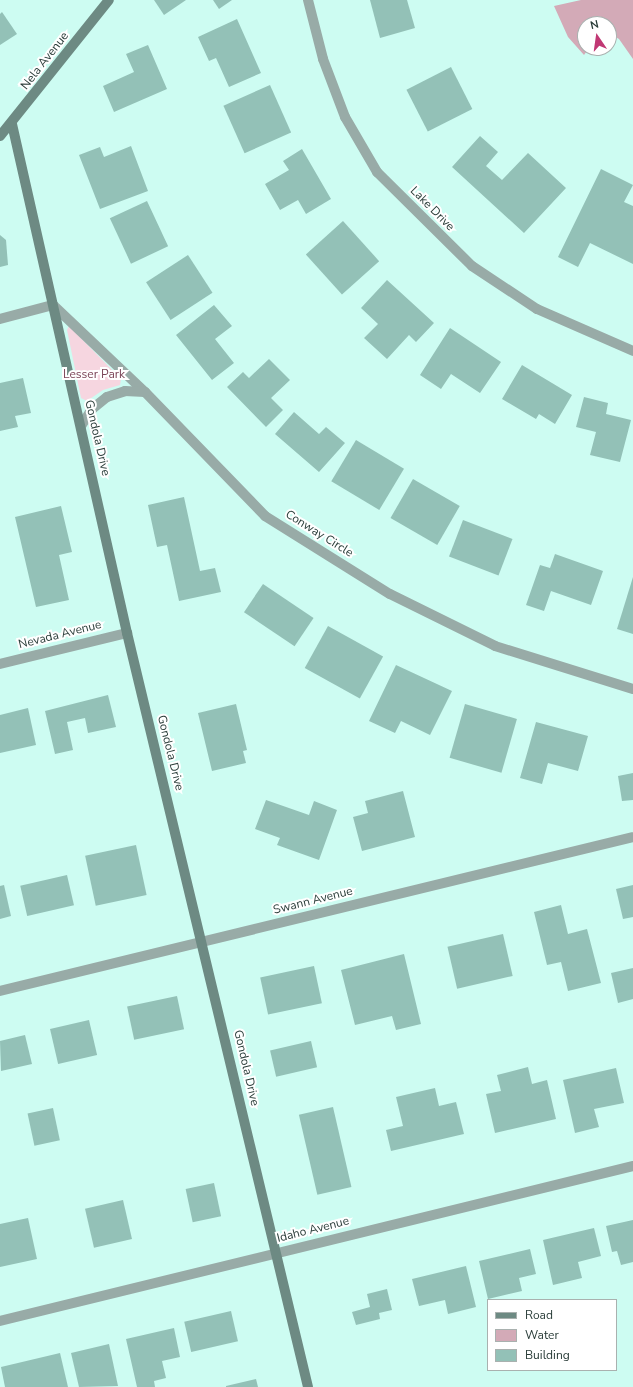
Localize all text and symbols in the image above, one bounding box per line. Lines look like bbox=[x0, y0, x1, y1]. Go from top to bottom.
north arrow bbox=[577, 16, 617, 56]
text: N bbox=[589, 17, 600, 33]
street label: Nela Avenue bbox=[18, 29, 72, 93]
street label: Lake Drive bbox=[407, 184, 457, 234]
park label: Lesser Park bbox=[63, 368, 125, 382]
street label: Gondola Drive bbox=[81, 399, 113, 477]
street label: Conway Circle bbox=[282, 507, 356, 561]
street label: Nevada Avenue bbox=[17, 618, 103, 652]
street label: Gondola Drive bbox=[154, 714, 186, 792]
street label: Swann Avenue bbox=[272, 884, 354, 918]
street label: Gondola Drive bbox=[230, 1029, 262, 1107]
street label: Idaho Avenue bbox=[275, 1214, 351, 1246]
legend bbox=[487, 1299, 617, 1371]
text: Road bbox=[525, 1307, 553, 1323]
text: Water bbox=[525, 1327, 559, 1343]
text: Building bbox=[525, 1347, 570, 1363]

